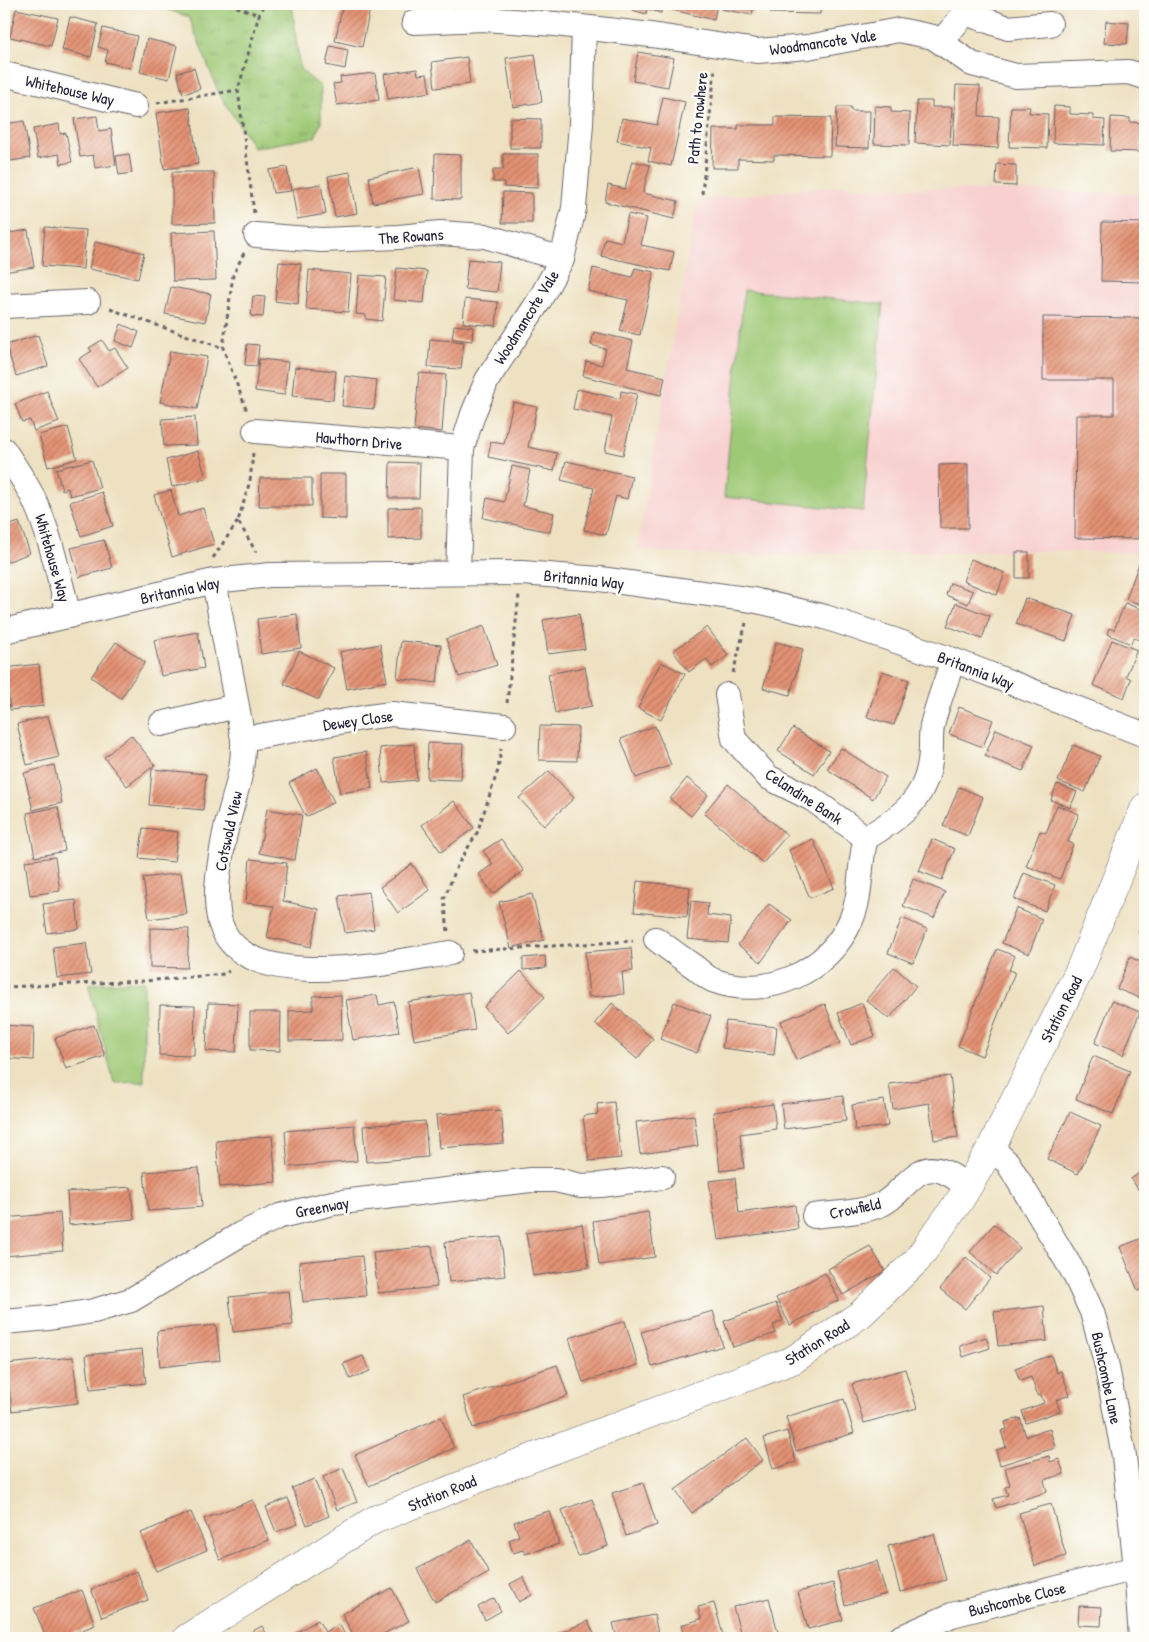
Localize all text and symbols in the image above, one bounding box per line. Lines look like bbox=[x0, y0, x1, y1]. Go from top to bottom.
street label: Woodmancote Vale bbox=[768, 24, 878, 60]
street label: Whitehouse Way bbox=[23, 69, 117, 111]
street label: Path to nowhere bbox=[681, 70, 713, 165]
street label: The Rowans bbox=[378, 223, 444, 249]
street label: Woodmancote Vale bbox=[488, 265, 564, 368]
street label: Hawthorn Drive bbox=[315, 425, 404, 455]
street label: Whitehouse Way bbox=[30, 511, 76, 605]
street label: Britannia Way bbox=[543, 564, 625, 594]
street label: Britannia Way bbox=[138, 571, 222, 609]
street label: Britannia Way bbox=[934, 645, 1018, 695]
street label: Dewey Close bbox=[322, 704, 395, 736]
street label: Celandine Bank bbox=[761, 763, 847, 829]
street label: Cotswold View bbox=[209, 789, 247, 873]
street label: Station Road bbox=[1035, 972, 1087, 1046]
street label: Greenway bbox=[293, 1191, 351, 1223]
street label: Crowfield bbox=[827, 1192, 883, 1224]
street label: Station Road bbox=[781, 1314, 853, 1370]
street label: Bushcombe Lane bbox=[1087, 1330, 1128, 1427]
street label: Station Road bbox=[405, 1469, 479, 1517]
street label: Bushcombe Close bbox=[966, 1576, 1069, 1622]

